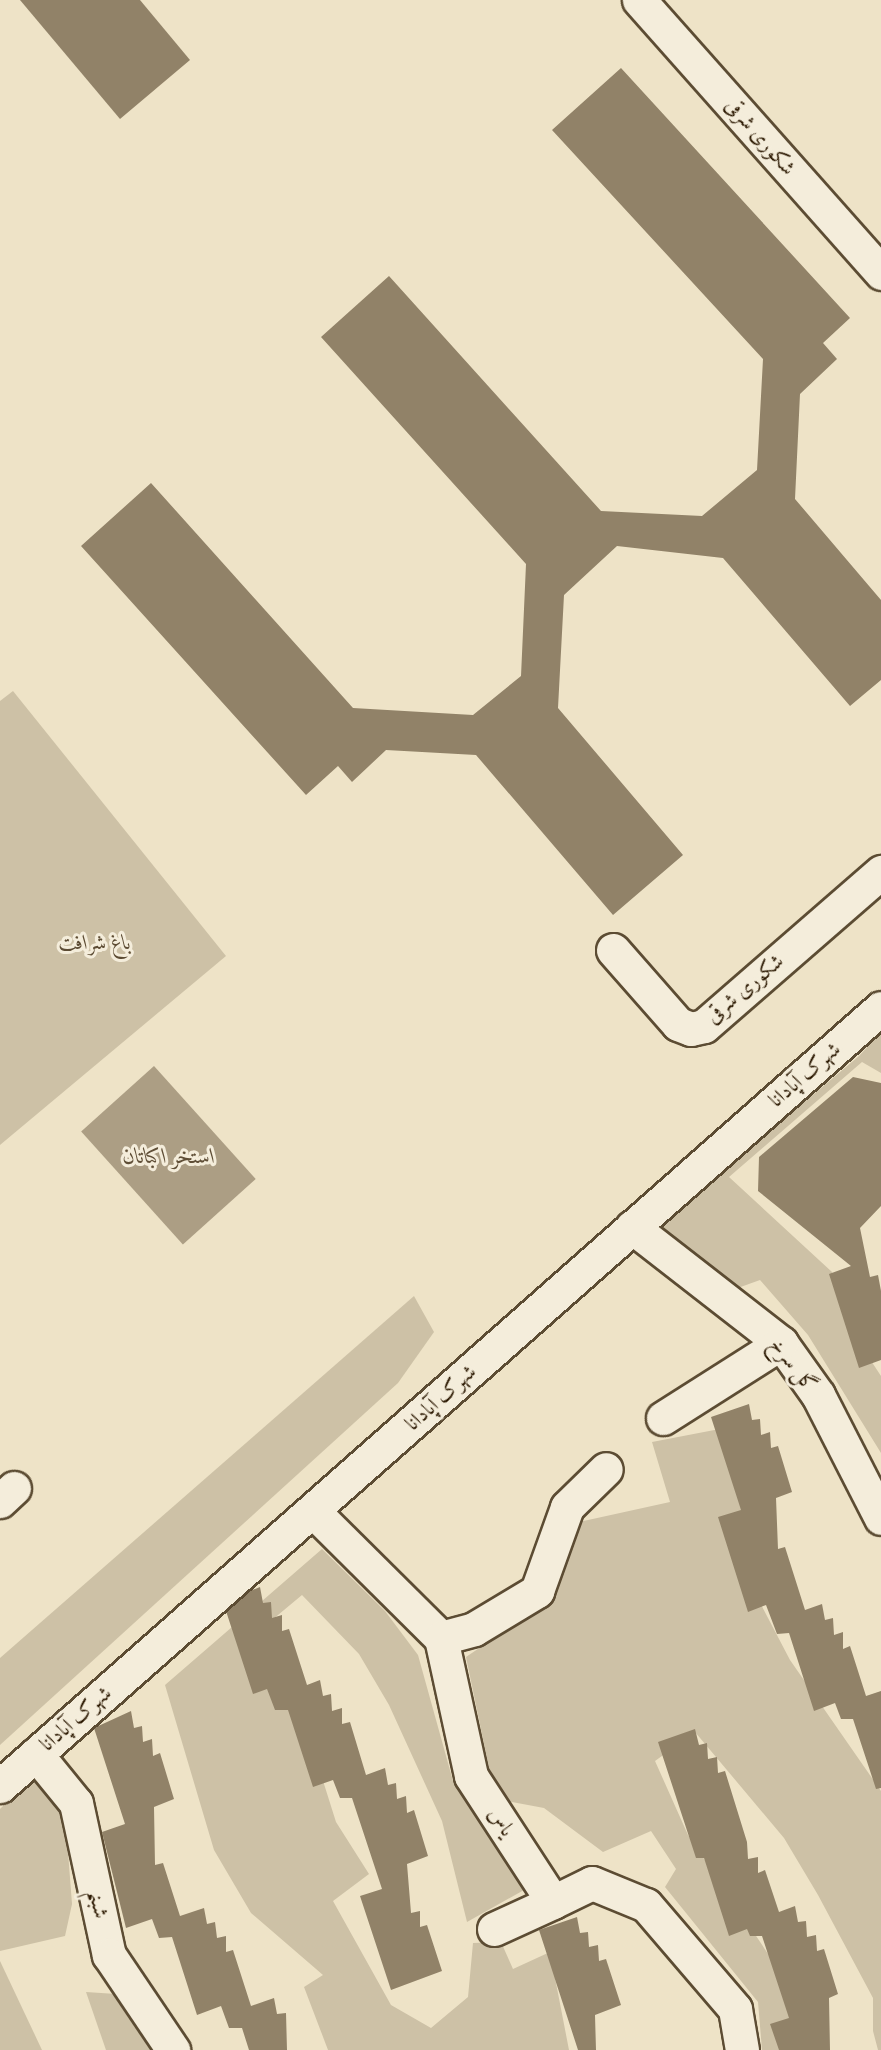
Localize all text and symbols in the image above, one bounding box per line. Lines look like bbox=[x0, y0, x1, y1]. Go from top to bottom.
street label: شکوری شرقی bbox=[720, 93, 800, 181]
park label: باغ شرافت bbox=[59, 930, 131, 956]
street label: شکوری شرقی bbox=[701, 949, 789, 1029]
street label: شهرک آپادانا bbox=[764, 1037, 846, 1113]
water label: استخر اکباتان bbox=[123, 1144, 215, 1170]
street label: گل سرخ bbox=[764, 1333, 822, 1397]
street label: شهرک آپادانا bbox=[400, 1360, 482, 1436]
street label: شهرک آپادانا bbox=[35, 1681, 117, 1757]
street label: یاس bbox=[482, 1803, 520, 1841]
street label: شبنم bbox=[83, 1887, 113, 1921]

